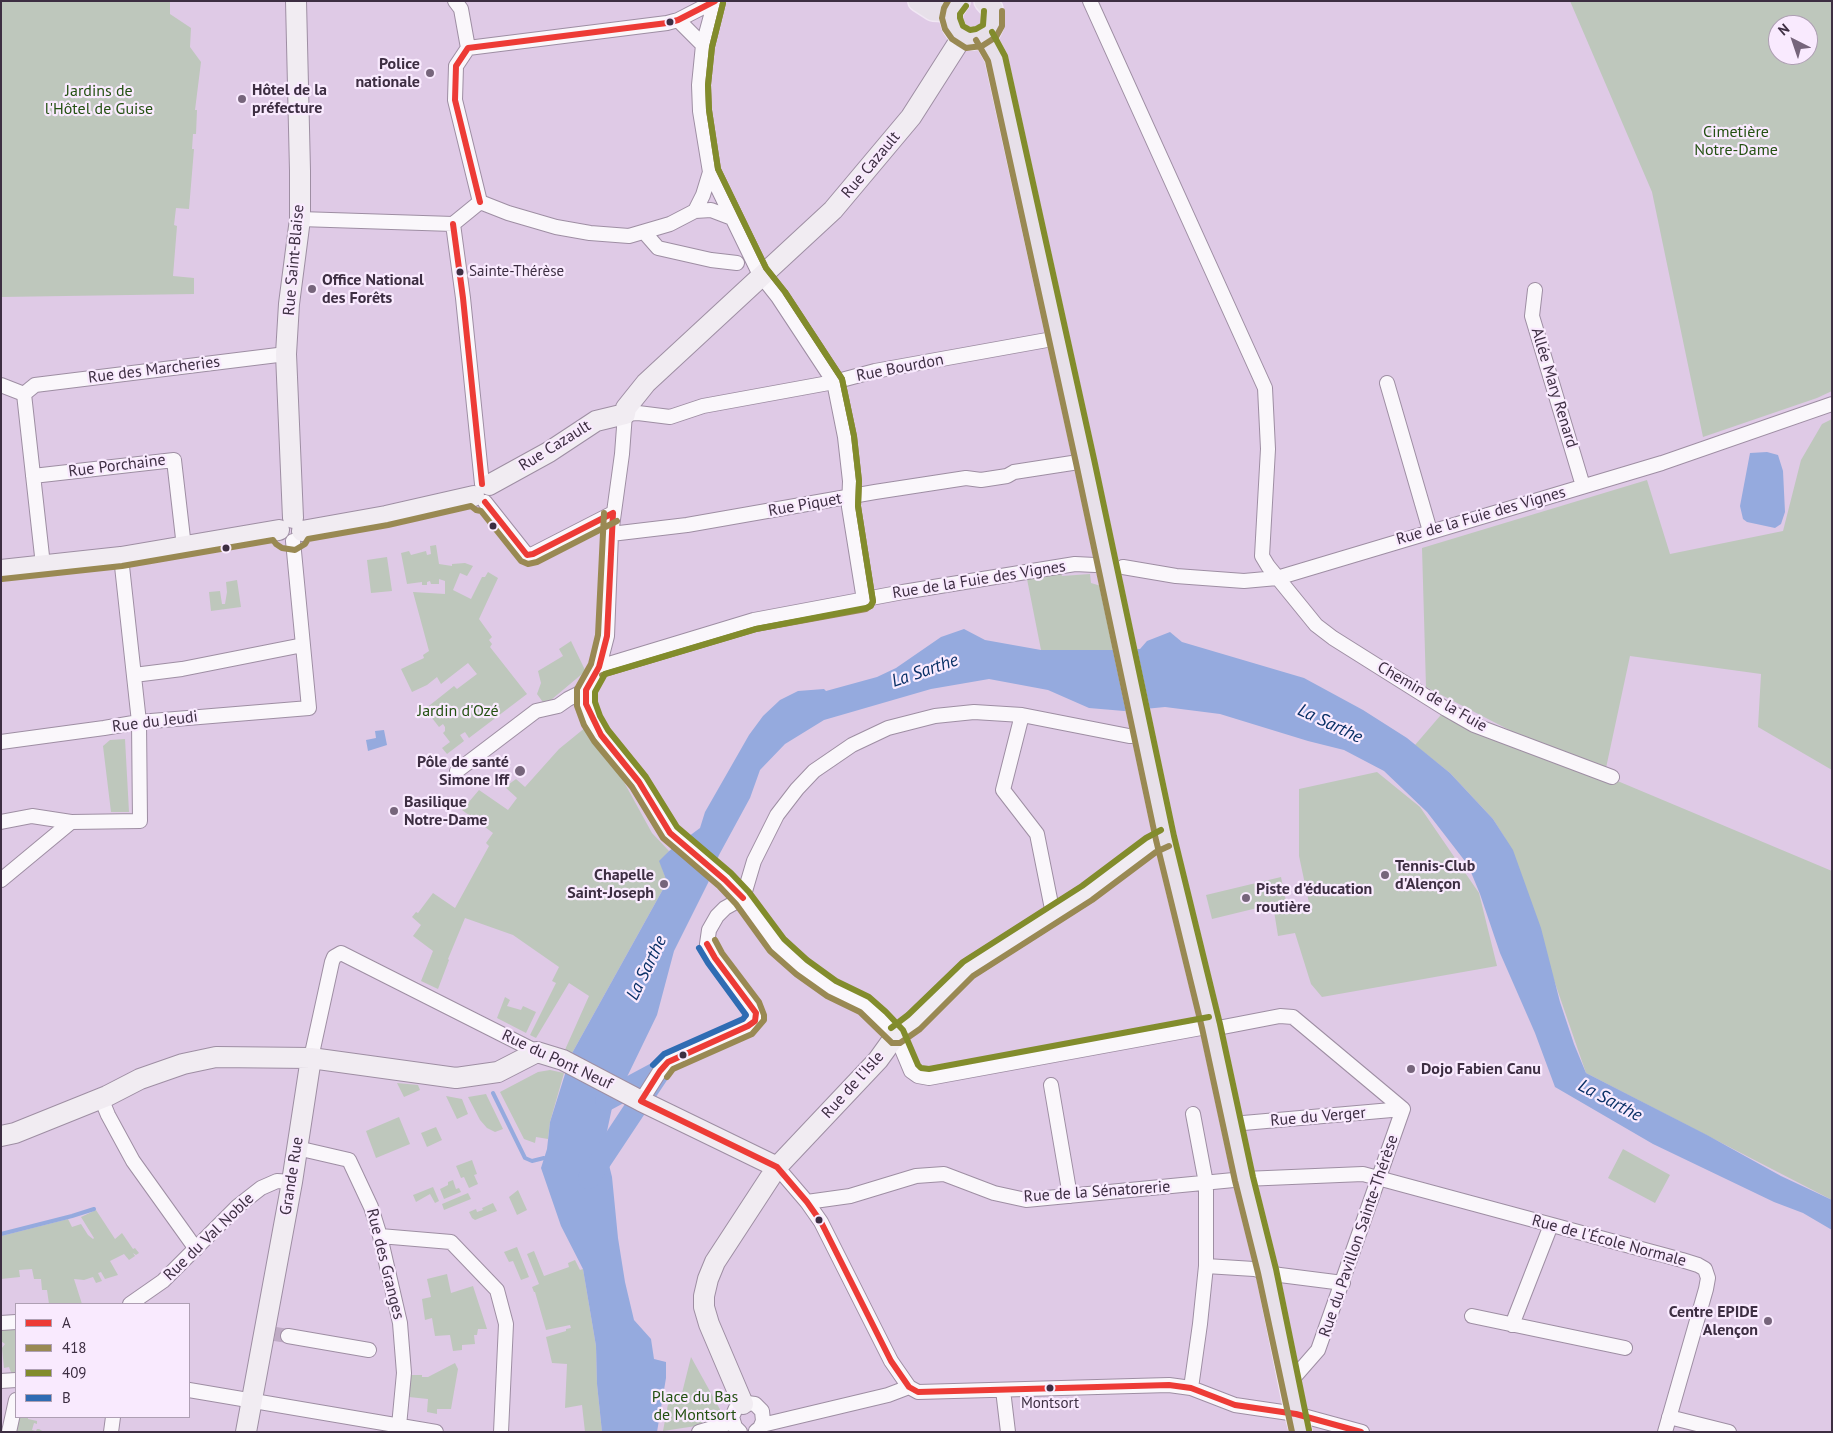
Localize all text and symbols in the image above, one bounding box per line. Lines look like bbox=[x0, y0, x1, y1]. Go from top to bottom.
north arrow bbox=[1768, 15, 1818, 65]
unlabelled marker bbox=[665, 17, 675, 27]
text: N bbox=[1774, 20, 1793, 39]
place label: Police nationale bbox=[355, 54, 420, 92]
marker: Police nationale bbox=[424, 67, 436, 79]
place label: Hôtel de la préfecture bbox=[252, 80, 327, 118]
park label: Jardins de l'Hôtel de Guise bbox=[45, 81, 153, 119]
marker: Hôtel de la préfecture bbox=[236, 93, 248, 105]
park label: Cimetière Notre-Dame bbox=[1694, 122, 1778, 160]
street label: Rue Cazault bbox=[838, 128, 904, 202]
street label: Rue Saint-Blaise bbox=[280, 204, 308, 316]
place label: Sainte-Thérèse bbox=[469, 263, 564, 281]
marker: Sainte-Thérèse bbox=[455, 267, 465, 277]
place label: Office National des Forêts bbox=[322, 270, 424, 308]
marker: Office National des Forêts bbox=[306, 283, 318, 295]
street label: Allée Mary Renard bbox=[1527, 326, 1581, 450]
street label: Rue Bourdon bbox=[855, 350, 945, 386]
street label: Rue des Marcheries bbox=[87, 352, 221, 388]
street label: Rue Cazault bbox=[516, 416, 594, 476]
street label: Rue Porchaine bbox=[67, 451, 167, 481]
street label: Rue de la Fuie des Vignes bbox=[1394, 483, 1568, 549]
street label: Rue Piquet bbox=[767, 489, 843, 521]
unlabelled marker bbox=[488, 521, 498, 531]
unlabelled marker bbox=[221, 543, 231, 553]
street label: Rue de la Fuie des Vignes bbox=[891, 557, 1067, 603]
water label: La Sarthe bbox=[889, 650, 961, 692]
street label: Chemin de la Fuie bbox=[1374, 658, 1490, 736]
water label: La Sarthe bbox=[1294, 700, 1366, 748]
park label: Jardin d'Ozé bbox=[417, 701, 499, 721]
street label: Rue du Jeudi bbox=[111, 707, 199, 737]
place label: Pôle de santé Simone Iff bbox=[417, 752, 509, 790]
marker: Pôle de santé Simone Iff bbox=[513, 764, 527, 778]
place label: Basilique Notre-Dame bbox=[404, 792, 487, 830]
marker: Basilique Notre-Dame bbox=[388, 805, 400, 817]
place label: Tennis-Club d'Alençon bbox=[1395, 856, 1475, 894]
place label: Chapelle Saint-Joseph bbox=[567, 865, 654, 903]
marker: Tennis-Club d'Alençon bbox=[1379, 869, 1391, 881]
marker: Chapelle Saint-Joseph bbox=[658, 878, 670, 890]
place label: Piste d'éducation routière bbox=[1256, 879, 1372, 917]
marker: Piste d'éducation routière bbox=[1240, 892, 1252, 904]
water label: La Sarthe bbox=[622, 932, 672, 1004]
street label: Rue du Pont Neuf bbox=[499, 1026, 615, 1094]
street label: Rue de l'Isle bbox=[818, 1047, 888, 1123]
unlabelled marker bbox=[678, 1050, 688, 1060]
place label: Dojo Fabien Canu bbox=[1421, 1059, 1541, 1079]
marker: Dojo Fabien Canu bbox=[1405, 1063, 1417, 1075]
water label: La Sarthe bbox=[1574, 1075, 1646, 1127]
street label: Rue du Verger bbox=[1269, 1103, 1367, 1131]
street label: Rue du Pavillon Sainte-Thérèse bbox=[1315, 1132, 1403, 1340]
street label: Grande Rue bbox=[276, 1135, 308, 1217]
street label: Rue de la Sénatorerie bbox=[1023, 1177, 1171, 1207]
street label: Rue du Val Noble bbox=[160, 1189, 258, 1285]
street label: Rue des Granges bbox=[362, 1207, 408, 1321]
street label: Rue de l'École Normale bbox=[1530, 1211, 1688, 1271]
unlabelled marker bbox=[814, 1215, 824, 1225]
place label: Centre EPIDE Alençon bbox=[1669, 1302, 1758, 1340]
legend bbox=[15, 1303, 190, 1418]
text: A bbox=[62, 1313, 71, 1332]
marker: Centre EPIDE Alençon bbox=[1762, 1315, 1774, 1327]
text: 418 bbox=[62, 1338, 87, 1357]
text: 409 bbox=[62, 1363, 87, 1382]
marker: Montsort bbox=[1045, 1383, 1055, 1393]
park label: Place du Bas de Montsort bbox=[652, 1387, 738, 1425]
text: B bbox=[62, 1388, 71, 1407]
place label: Montsort bbox=[1021, 1395, 1079, 1413]

